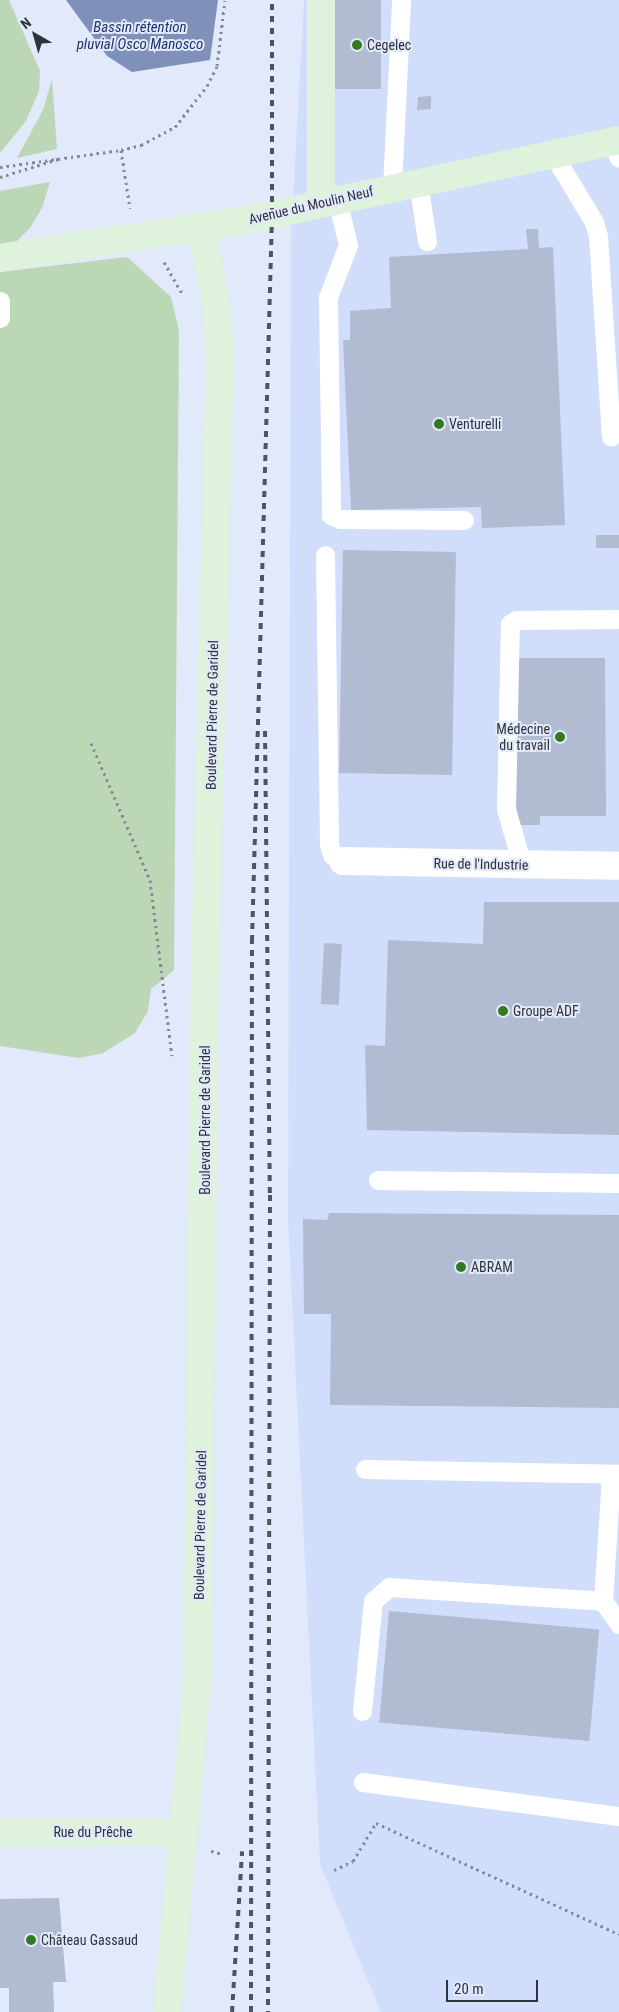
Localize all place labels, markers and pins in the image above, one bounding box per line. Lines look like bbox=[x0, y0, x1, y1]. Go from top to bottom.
place label: Cegelec bbox=[367, 37, 411, 53]
marker: Cegelec bbox=[351, 39, 363, 51]
place label: Venturelli bbox=[449, 416, 501, 432]
marker: Venturelli bbox=[433, 418, 445, 430]
place label: Médecine du travail bbox=[496, 721, 550, 754]
marker: Médecine du travail bbox=[554, 731, 566, 743]
place label: Groupe ADF bbox=[513, 1003, 579, 1019]
marker: Groupe ADF bbox=[497, 1005, 509, 1017]
place label: ABRAM bbox=[471, 1259, 513, 1275]
marker: ABRAM bbox=[455, 1261, 467, 1273]
place label: Château Gassaud bbox=[41, 1932, 138, 1948]
marker: Château Gassaud bbox=[25, 1934, 37, 1946]

